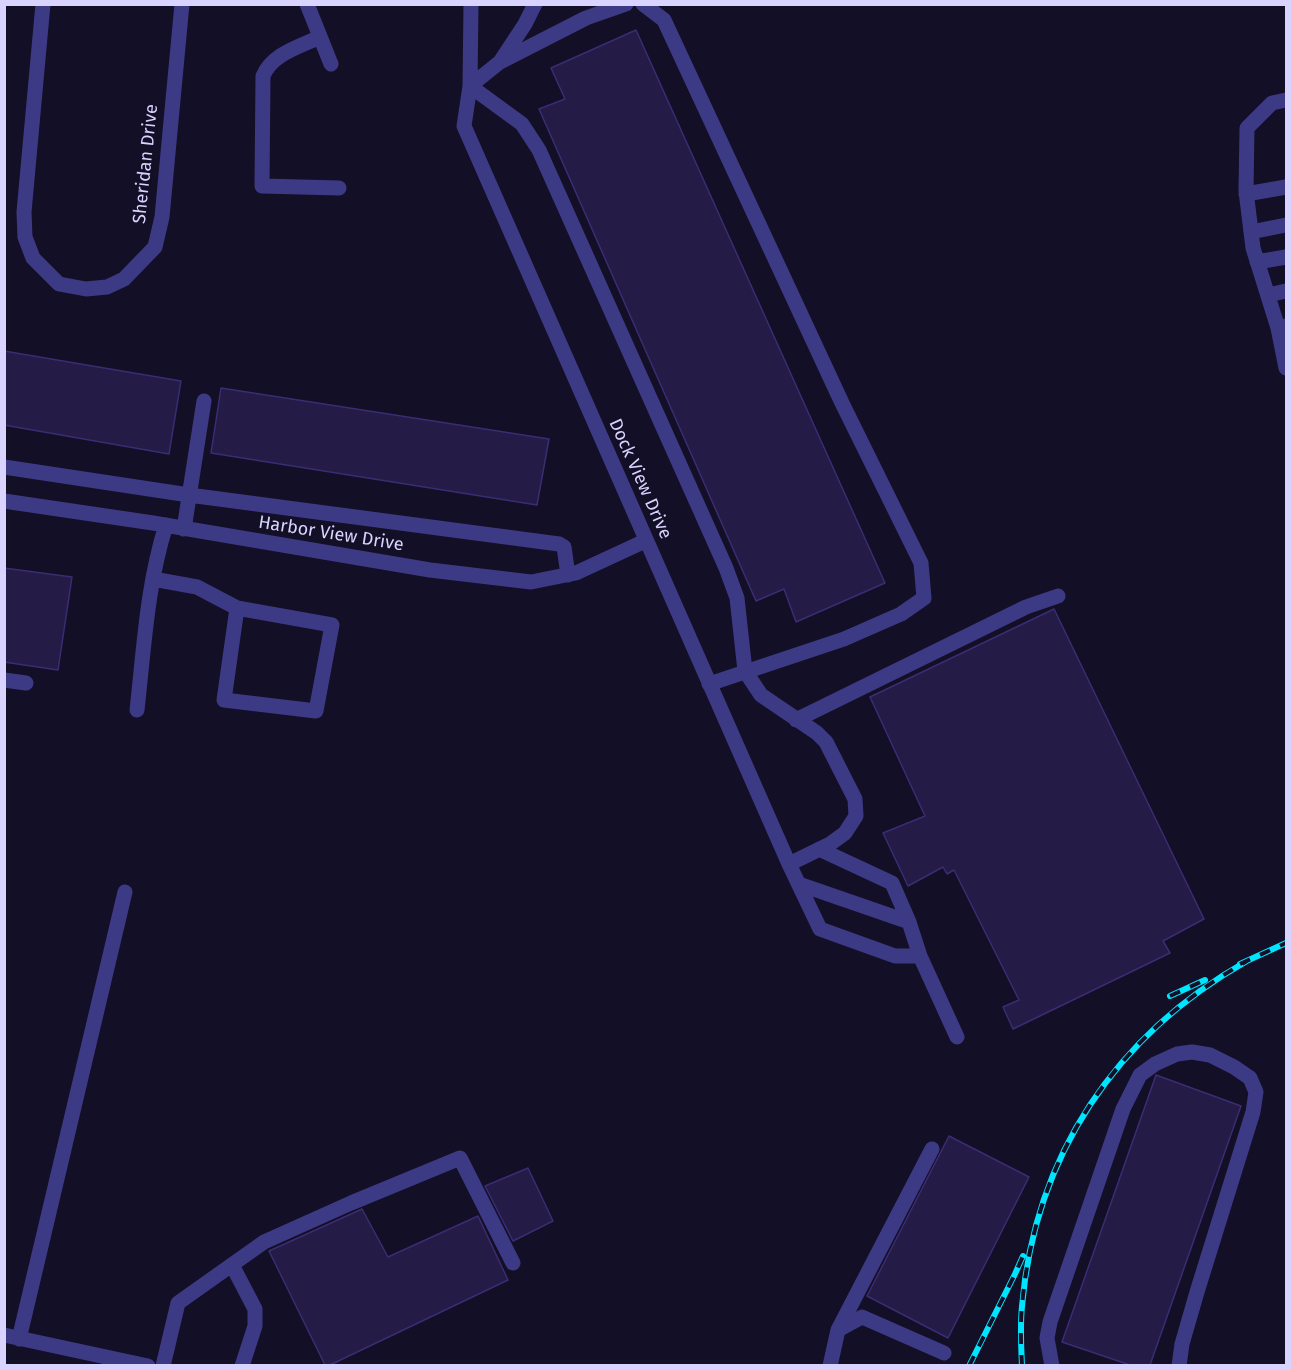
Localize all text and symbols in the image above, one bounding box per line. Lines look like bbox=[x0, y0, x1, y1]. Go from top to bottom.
street label: Sheridan Drive bbox=[129, 103, 163, 225]
street label: Dock View Drive bbox=[604, 415, 676, 543]
street label: Harbor View Drive bbox=[257, 512, 405, 556]

